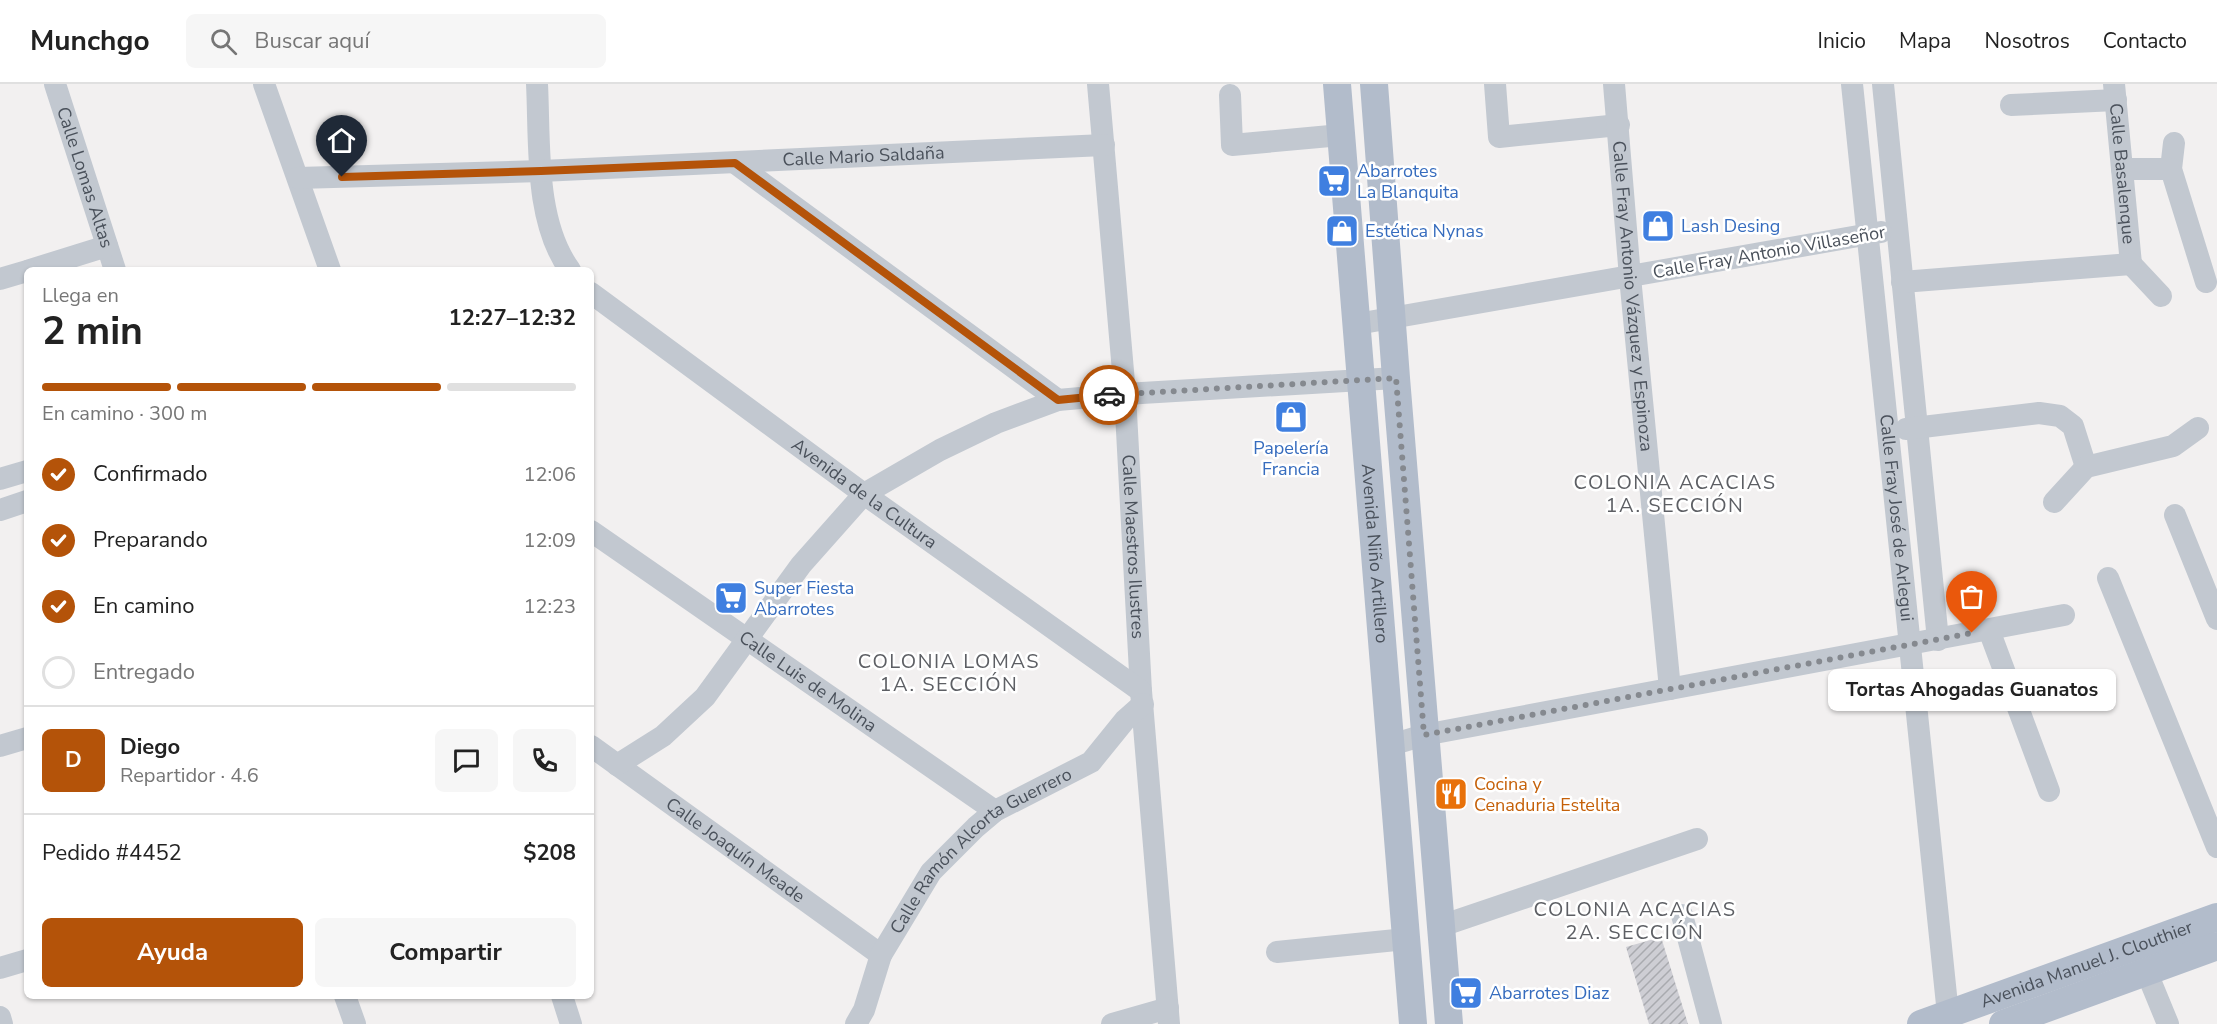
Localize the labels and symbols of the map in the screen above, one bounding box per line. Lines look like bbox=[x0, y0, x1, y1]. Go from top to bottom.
street label: Calle Basalenque bbox=[2104, 102, 2141, 245]
street label: Calle Lomas Altas bbox=[51, 104, 119, 251]
pin bbox=[316, 115, 367, 177]
street label: Calle Mario Saldaña bbox=[782, 140, 945, 172]
street label: Calle Fray Antonio Vázquez y Espinoza bbox=[1607, 140, 1659, 453]
place label: Abarrotes La Blanquita bbox=[1357, 159, 1459, 204]
supermarket icon: Abarrotes La Blanquita bbox=[1316, 163, 1352, 199]
shop icon: Lash Desing bbox=[1640, 208, 1676, 244]
shop icon: Estética Nynas bbox=[1324, 213, 1360, 249]
place label: Lash Desing bbox=[1681, 214, 1780, 238]
place label: Estética Nynas bbox=[1365, 219, 1484, 243]
street label: Calle Fray Antonio Villaseñor bbox=[1651, 220, 1888, 284]
courier bbox=[1079, 365, 1139, 425]
shop icon: Papelería Francia bbox=[1273, 399, 1309, 435]
street label: Calle Fray José de Arlegui bbox=[1874, 413, 1919, 623]
street label: Avenida de la Cultura bbox=[787, 433, 942, 554]
place label: Papelería Francia bbox=[1253, 436, 1329, 481]
street label: Calle Maestros Ilustres bbox=[1116, 454, 1150, 640]
street label: Avenida Niño Artillero bbox=[1356, 463, 1394, 644]
district label: COLONIA ACACIAS 1A. SECCIÓN bbox=[1573, 469, 1777, 519]
pin bbox=[1946, 571, 1997, 633]
place label: Super Fiesta Abarrotes bbox=[754, 576, 854, 621]
supermarket icon: Super Fiesta Abarrotes bbox=[713, 580, 749, 616]
street label: Calle Luis de Molina bbox=[734, 625, 882, 738]
district label: COLONIA LOMAS 1A. SECCIÓN bbox=[858, 648, 1040, 698]
callout: Tortas Ahogadas Guanatos bbox=[1828, 669, 2116, 711]
street label: Calle Ramón Alcorta Guerrero bbox=[884, 762, 1076, 938]
place label: Cocina y Cenaduria Estelita bbox=[1474, 772, 1620, 817]
restaurant icon: Cocina y Cenaduria Estelita bbox=[1433, 776, 1469, 812]
street label: Calle Joaquín Meade bbox=[661, 792, 810, 908]
district label: COLONIA ACACIAS 2A. SECCIÓN bbox=[1533, 896, 1737, 946]
street label: Avenida Manuel J. Clouthier bbox=[1977, 915, 2196, 1014]
supermarket icon: Abarrotes Diaz bbox=[1448, 975, 1484, 1011]
place label: Abarrotes Diaz bbox=[1489, 981, 1609, 1005]

